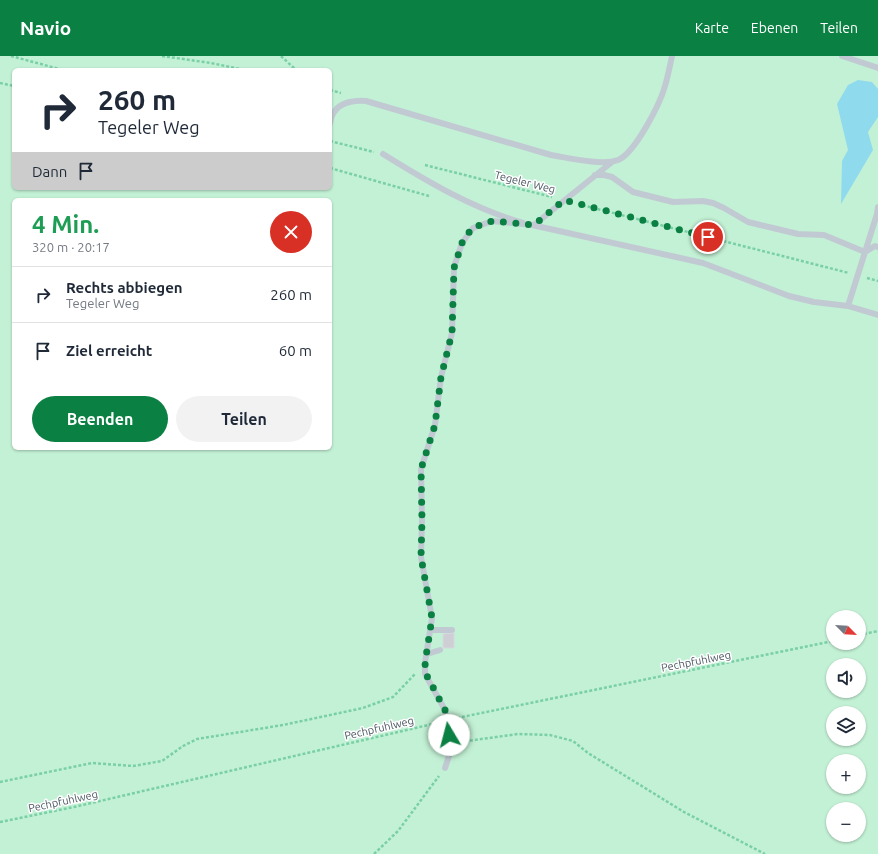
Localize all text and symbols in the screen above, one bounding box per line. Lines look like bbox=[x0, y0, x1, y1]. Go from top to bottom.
text: Navio bbox=[20, 17, 71, 39]
text: Karte bbox=[695, 20, 729, 36]
text: Ebenen bbox=[751, 20, 798, 36]
text: Teilen bbox=[820, 20, 858, 36]
icon: right bbox=[32, 84, 84, 136]
text: 260 m bbox=[98, 84, 176, 115]
text: Tegeler Weg bbox=[98, 117, 200, 137]
icon: arrive bbox=[75, 160, 97, 182]
text: Dann bbox=[32, 163, 67, 180]
street label: Tegeler Weg bbox=[493, 169, 557, 195]
text: 4 Min. bbox=[32, 211, 99, 238]
button: close bbox=[270, 211, 312, 253]
pin bbox=[691, 220, 725, 254]
icon: arrive bbox=[697, 226, 719, 248]
text: 320 m · 20:17 bbox=[32, 240, 110, 254]
text: Rechts abbiegen bbox=[66, 279, 183, 296]
icon: right bbox=[32, 284, 54, 306]
text: 260 m bbox=[270, 286, 312, 303]
text: Tegeler Weg bbox=[66, 296, 139, 310]
icon: arrive bbox=[32, 340, 54, 362]
text: Ziel erreicht bbox=[66, 342, 152, 359]
text: 60 m bbox=[279, 342, 312, 359]
button: Beenden bbox=[32, 396, 168, 442]
button: Teilen bbox=[176, 396, 312, 442]
north arrow bbox=[826, 610, 866, 650]
map controls bbox=[826, 610, 866, 842]
street label: Pechpfuhlweg bbox=[660, 648, 732, 674]
button: sound bbox=[826, 658, 866, 698]
button: layers bbox=[826, 706, 866, 746]
street label: Pechpfuhlweg bbox=[343, 714, 415, 742]
position arrow bbox=[428, 714, 470, 756]
button: + bbox=[826, 754, 866, 794]
street label: Pechpfuhlweg bbox=[27, 788, 99, 814]
button: − bbox=[826, 802, 866, 842]

